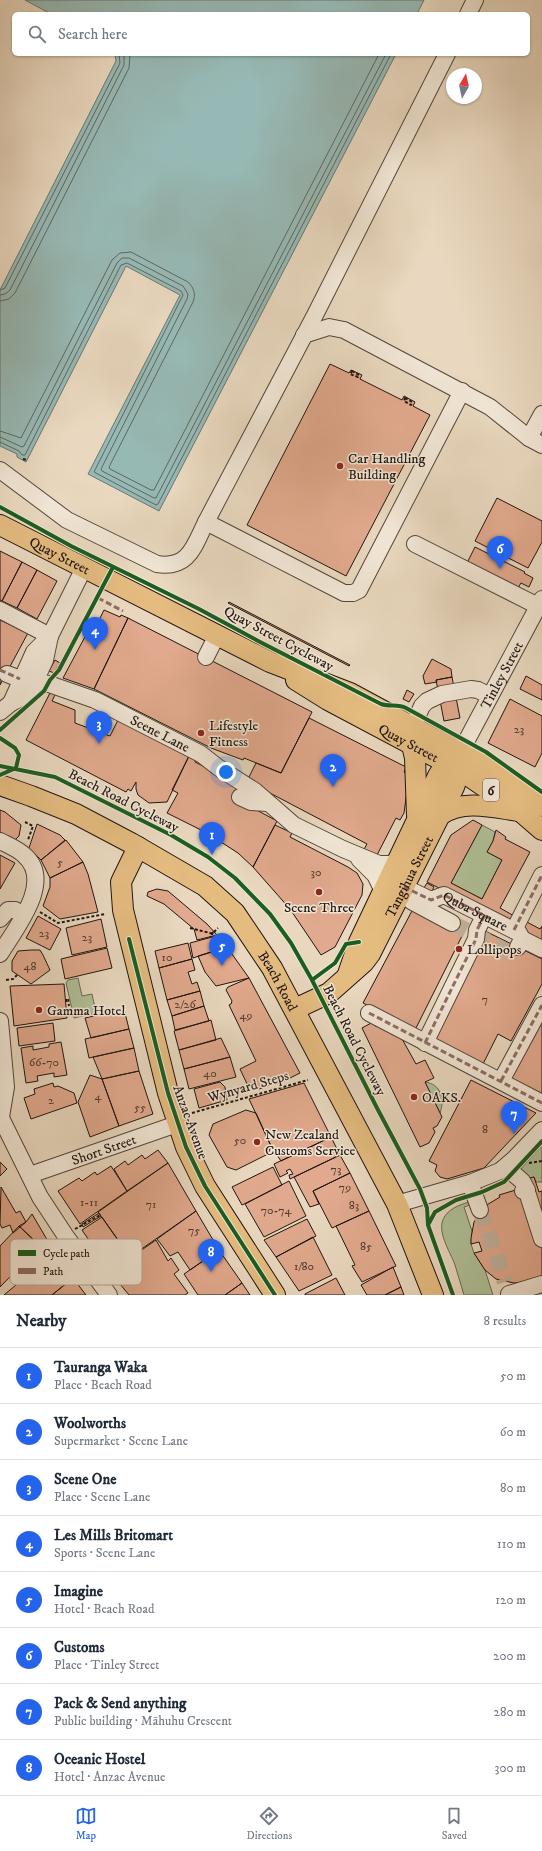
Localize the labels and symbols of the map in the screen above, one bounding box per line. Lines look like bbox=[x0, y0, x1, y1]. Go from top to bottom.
north arrow bbox=[446, 68, 482, 104]
place label: Car Handling Building bbox=[348, 450, 426, 484]
marker: Car Handling Building bbox=[335, 461, 345, 471]
street label: Quay Street bbox=[26, 533, 93, 579]
pin: 6 bbox=[487, 536, 513, 569]
street label: Quay Street Cycleway bbox=[220, 602, 337, 676]
pin: 4 bbox=[82, 617, 108, 650]
street label: Tinley Street bbox=[477, 638, 528, 713]
pin: 3 bbox=[86, 711, 112, 744]
street label: Scene Lane bbox=[127, 711, 193, 757]
place label: Lifestyle Fitness bbox=[209, 717, 259, 751]
street label: Quay Street bbox=[375, 720, 442, 767]
house number: 23 bbox=[514, 722, 524, 737]
marker: Lifestyle Fitness bbox=[196, 728, 206, 738]
pin: 2 bbox=[320, 754, 346, 787]
your location bbox=[216, 762, 236, 782]
street label: Beach Road Cycleway bbox=[65, 765, 182, 837]
road number: 6 bbox=[483, 779, 499, 801]
pin: 1 bbox=[199, 822, 225, 855]
street label: Tangihua Street bbox=[382, 833, 438, 921]
house number: 5 bbox=[57, 855, 63, 870]
house number: 30 bbox=[311, 865, 321, 880]
marker: Scene Three bbox=[314, 887, 324, 897]
street label: Quba Square bbox=[439, 888, 511, 936]
place label: Scene Three bbox=[284, 899, 354, 917]
house number: 23 bbox=[39, 926, 49, 941]
house number: 23 bbox=[82, 930, 92, 945]
pin: 5 bbox=[209, 933, 235, 966]
place label: Lollipops bbox=[467, 941, 522, 959]
marker: Lollipops bbox=[454, 944, 464, 954]
street label: Beach Road bbox=[253, 948, 301, 1014]
house number: 10 bbox=[162, 950, 172, 965]
house number: 48 bbox=[24, 959, 36, 974]
street label: Beach Road Cycleway bbox=[318, 982, 390, 1099]
house number: 7 bbox=[482, 992, 488, 1007]
house number: 2/26 bbox=[174, 997, 196, 1012]
place label: Gamma Hotel bbox=[47, 1002, 126, 1020]
marker: Gamma Hotel bbox=[34, 1005, 44, 1015]
house number: 49 bbox=[240, 1008, 252, 1023]
house number: 66-70 bbox=[29, 1055, 59, 1070]
house number: 40 bbox=[203, 1066, 217, 1081]
street label: Wynyard Steps bbox=[205, 1067, 291, 1107]
street label: Anzac Avenue bbox=[168, 1083, 212, 1162]
house number: 4 bbox=[95, 1089, 103, 1104]
place label: OAKS. bbox=[422, 1089, 461, 1107]
marker: OAKS. bbox=[409, 1092, 419, 1102]
house number: 2 bbox=[48, 1093, 54, 1108]
house number: 55 bbox=[134, 1100, 146, 1115]
pin: 7 bbox=[501, 1101, 527, 1134]
house number: 8 bbox=[482, 1122, 488, 1137]
place label: New Zealand Customs Service bbox=[265, 1126, 356, 1160]
street label: Short Street bbox=[69, 1131, 139, 1170]
house number: 50 bbox=[234, 1133, 246, 1148]
marker: New Zealand Customs Service bbox=[252, 1137, 262, 1147]
house number: 73 bbox=[331, 1162, 341, 1177]
house number: 79 bbox=[339, 1180, 351, 1195]
house number: 1-11 bbox=[80, 1195, 98, 1210]
house number: 71 bbox=[146, 1197, 156, 1212]
house number: 83 bbox=[349, 1198, 359, 1213]
house number: 70-74 bbox=[261, 1203, 292, 1218]
house number: 75 bbox=[188, 1223, 200, 1238]
legend bbox=[10, 1239, 142, 1285]
pin: 8 bbox=[198, 1239, 224, 1272]
house number: 85 bbox=[360, 1239, 372, 1254]
text: Cycle path bbox=[43, 1247, 90, 1261]
house number: 1/80 bbox=[294, 1259, 314, 1274]
text: Path bbox=[43, 1265, 64, 1279]

